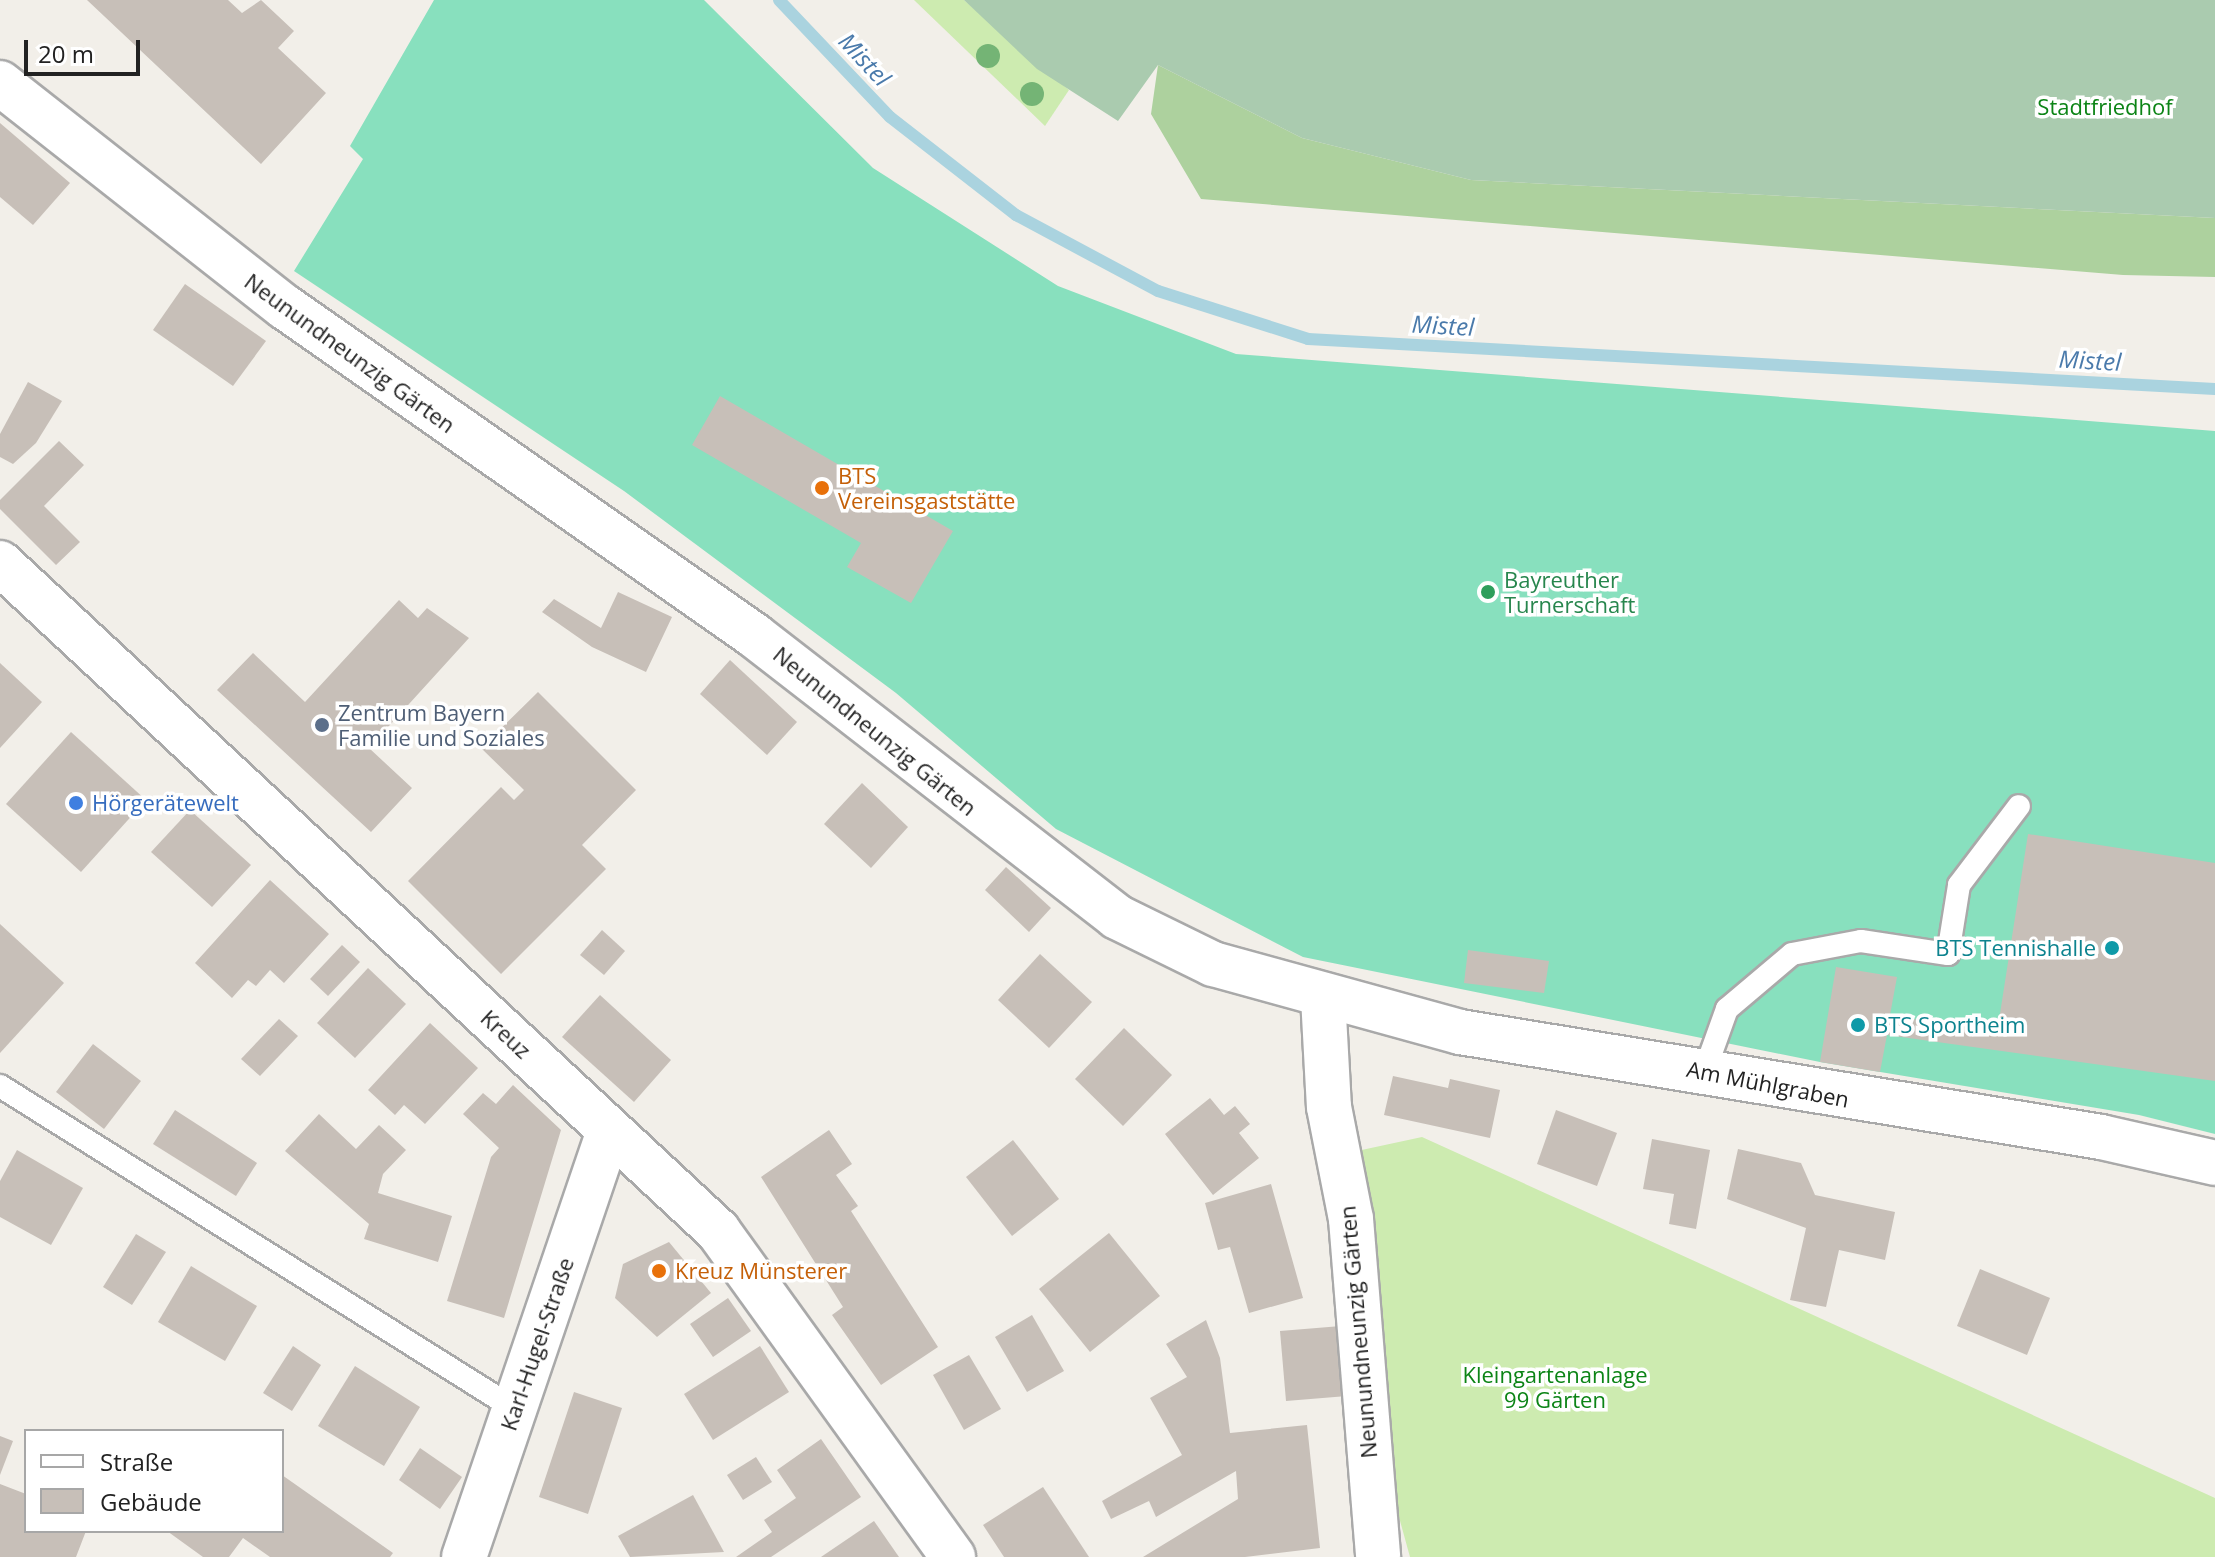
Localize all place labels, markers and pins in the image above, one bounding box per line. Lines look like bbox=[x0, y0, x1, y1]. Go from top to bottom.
place label: BTS Vereinsgaststätte bbox=[838, 462, 1015, 514]
marker: BTS Vereinsgaststätte bbox=[813, 479, 831, 497]
place label: Bayreuther Turnerschaft bbox=[1504, 566, 1635, 618]
marker: Bayreuther Turnerschaft bbox=[1479, 583, 1497, 601]
place label: Zentrum Bayern Familie und Soziales bbox=[338, 699, 545, 750]
marker: Zentrum Bayern Familie und Soziales bbox=[313, 716, 331, 734]
place label: Hörgerätewelt bbox=[92, 790, 239, 816]
marker: Hörgerätewelt bbox=[67, 794, 85, 812]
place label: BTS Tennishalle bbox=[1935, 935, 2096, 961]
marker: BTS Tennishalle bbox=[2103, 939, 2121, 957]
place label: BTS Sportheim bbox=[1874, 1012, 2025, 1038]
marker: BTS Sportheim bbox=[1849, 1016, 1867, 1034]
place label: Kreuz Münsterer bbox=[675, 1258, 847, 1284]
marker: Kreuz Münsterer bbox=[650, 1262, 668, 1280]

